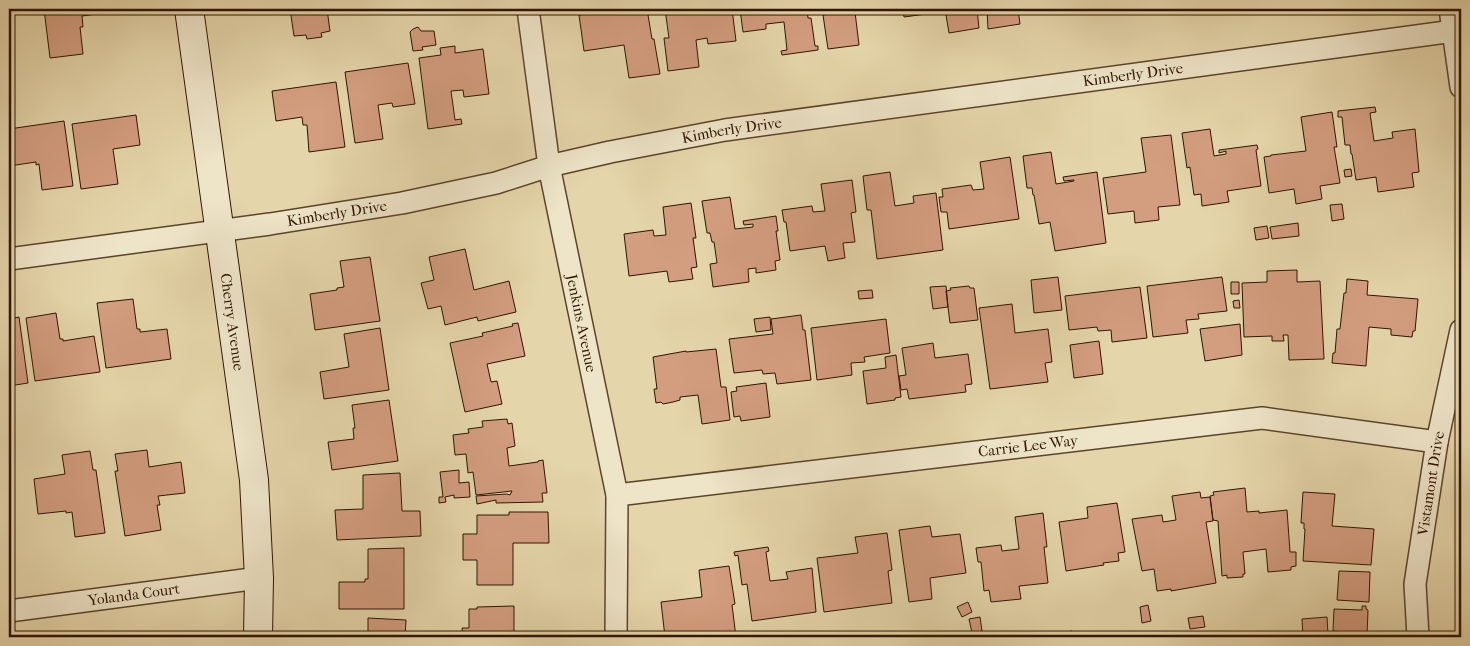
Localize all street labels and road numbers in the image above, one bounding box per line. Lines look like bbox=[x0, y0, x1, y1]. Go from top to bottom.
street label: Kimberly Drive bbox=[1082, 59, 1185, 90]
street label: Kimberly Drive bbox=[680, 113, 783, 147]
street label: Kimberly Drive bbox=[286, 196, 389, 230]
street label: Cherry Avenue bbox=[217, 272, 248, 373]
street label: Jenkins Avenue bbox=[562, 272, 601, 374]
street label: Vistamont Drive bbox=[1413, 429, 1448, 538]
street label: Carrie Lee Way bbox=[977, 431, 1080, 461]
street label: Yolanda Court bbox=[86, 579, 181, 610]

